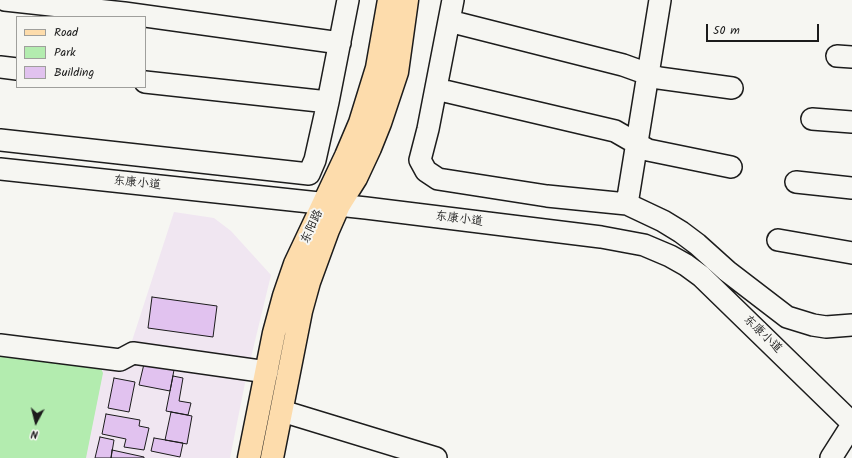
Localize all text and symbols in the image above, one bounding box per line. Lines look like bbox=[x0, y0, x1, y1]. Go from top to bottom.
legend bbox=[16, 16, 146, 88]
scale bar bbox=[708, 16, 821, 42]
text: 50 m bbox=[713, 21, 740, 40]
text: Road bbox=[54, 23, 78, 42]
text: Park bbox=[54, 43, 76, 62]
text: Building bbox=[54, 63, 94, 82]
street label: 东康小道 bbox=[112, 174, 162, 194]
street label: 东阳路 bbox=[299, 208, 327, 246]
street label: 东康小道 bbox=[434, 210, 484, 230]
street label: 东康小道 bbox=[740, 313, 784, 357]
north arrow bbox=[16, 402, 56, 442]
text: N bbox=[30, 425, 39, 443]

